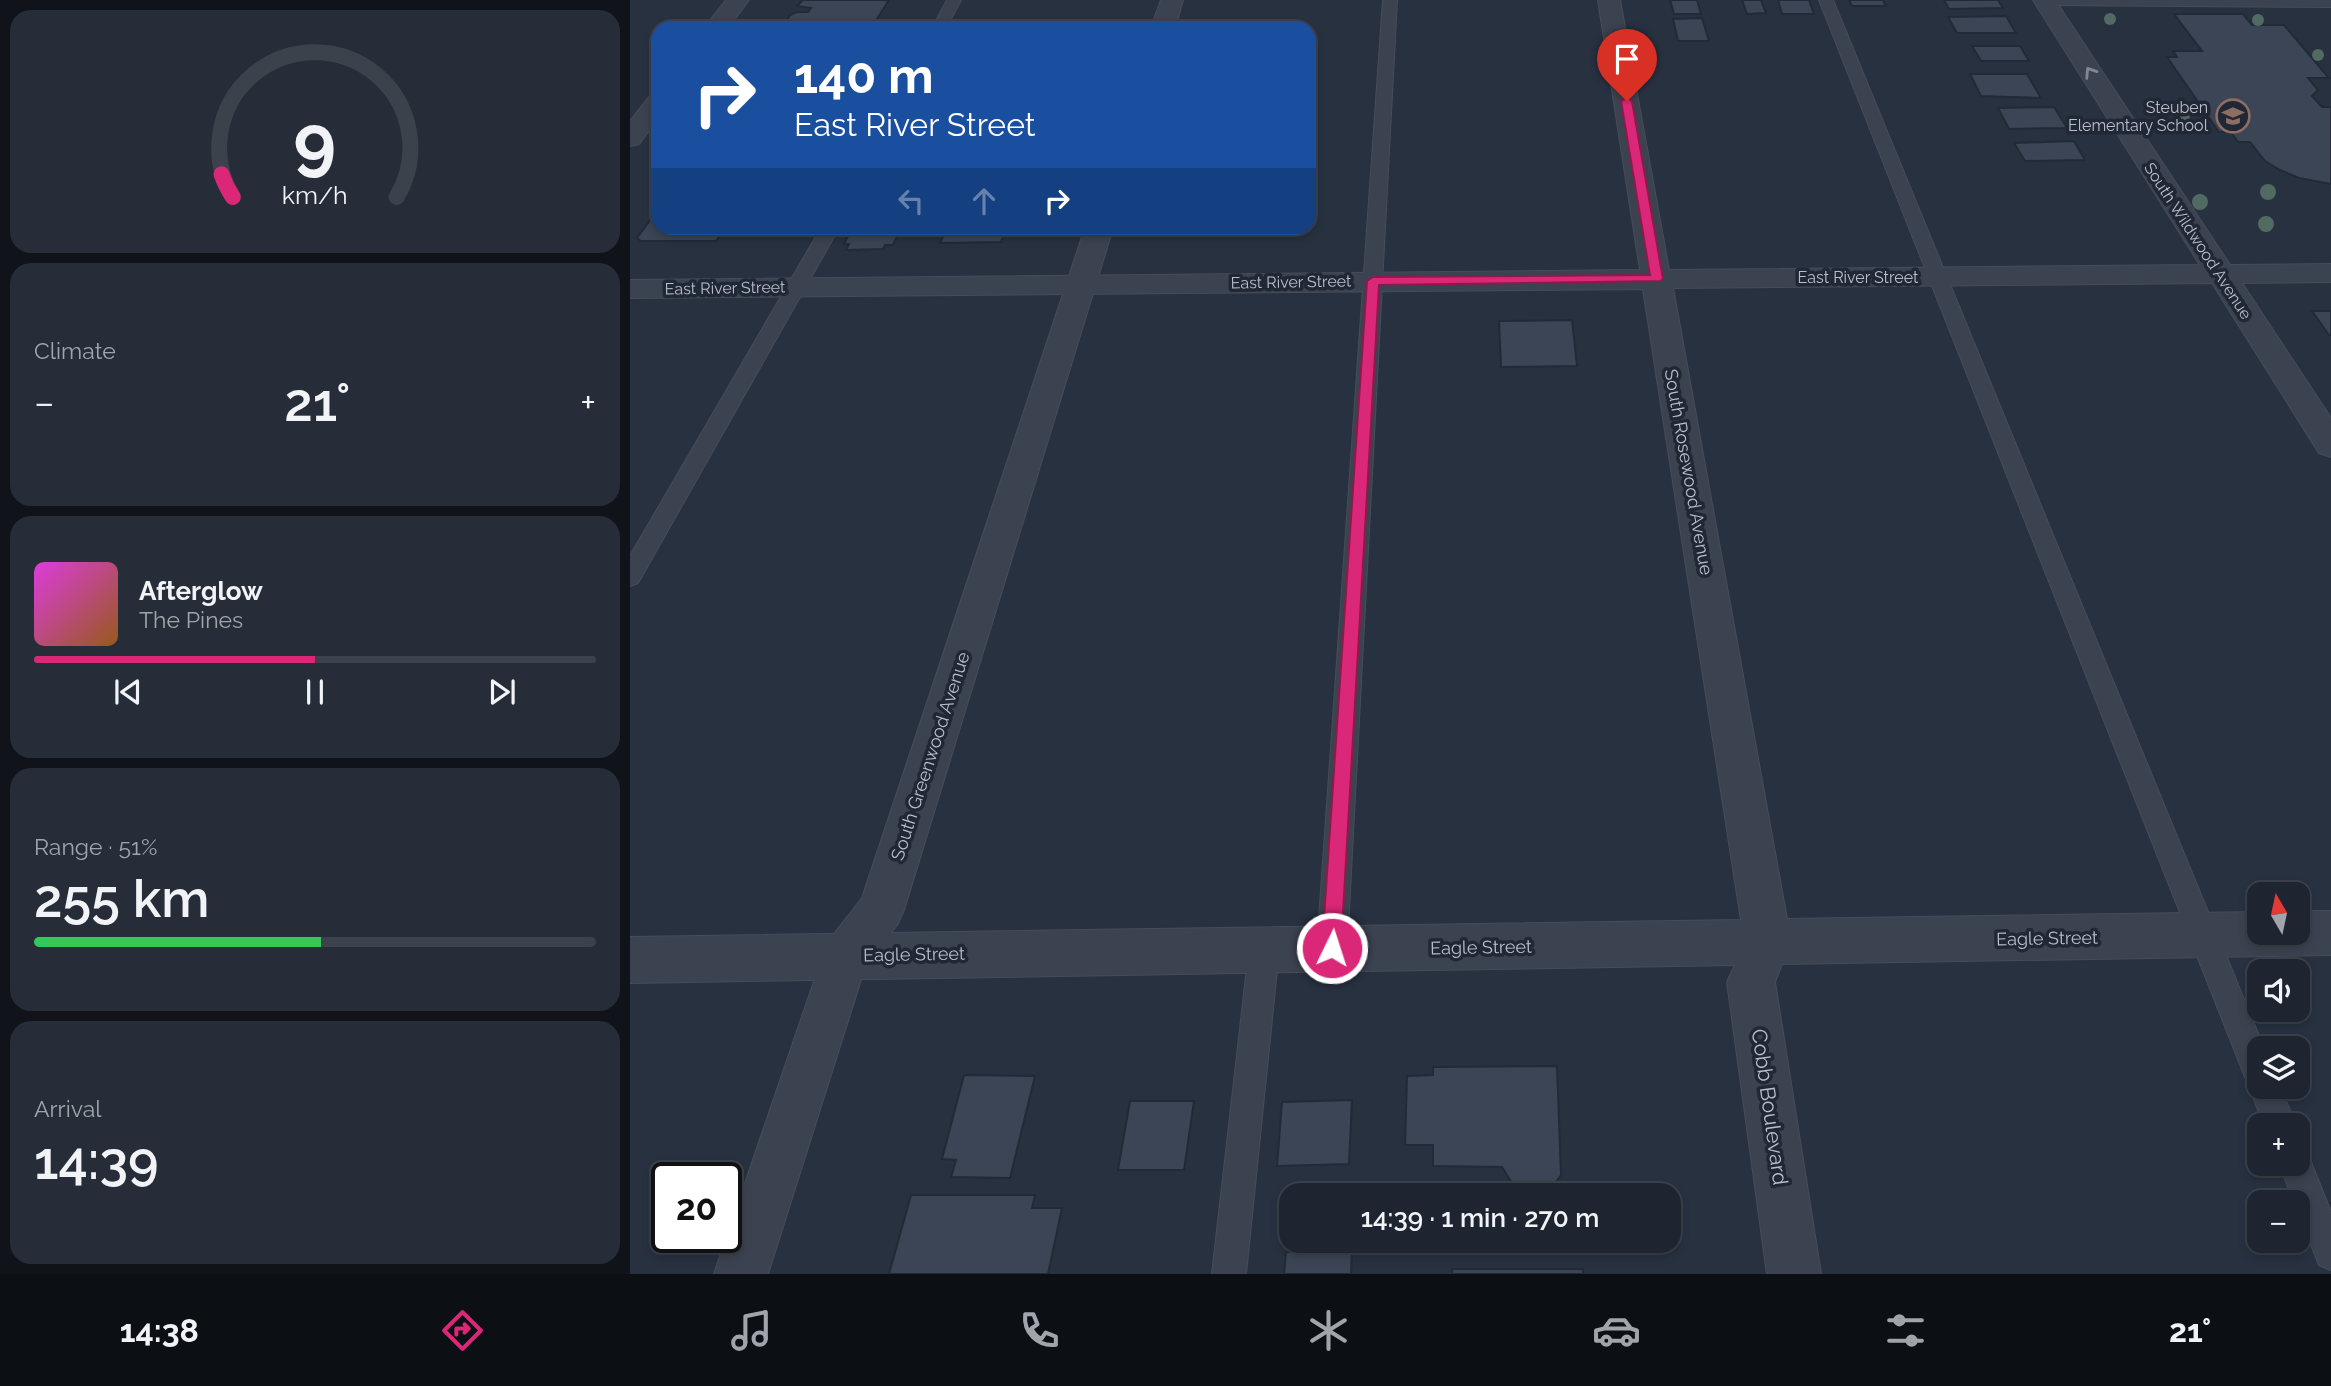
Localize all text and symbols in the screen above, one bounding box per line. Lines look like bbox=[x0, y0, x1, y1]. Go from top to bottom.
pin bbox=[1597, 29, 1657, 101]
icon: arrive bbox=[1608, 40, 1646, 78]
text: 140 m bbox=[794, 47, 934, 104]
icon: right bbox=[679, 49, 770, 140]
one-way arrow bbox=[2086, 67, 2098, 80]
school or university icon: Steuben Elementary School bbox=[2214, 97, 2252, 135]
place label: Steuben Elementary School bbox=[2068, 98, 2209, 135]
text: 9 bbox=[294, 100, 336, 185]
text: East River Street bbox=[794, 106, 1036, 143]
street label: South Wildwood Avenue bbox=[2140, 159, 2256, 323]
text: km/h bbox=[282, 180, 348, 210]
icon: left bbox=[892, 182, 930, 220]
icon: ahead bbox=[965, 182, 1003, 220]
icon: right bbox=[1038, 182, 1076, 220]
street label: East River Street bbox=[1798, 268, 1919, 287]
street label: East River Street bbox=[1230, 271, 1352, 293]
street label: East River Street bbox=[664, 277, 786, 299]
text: Climate bbox=[34, 337, 116, 364]
street label: South Rosewood Avenue bbox=[1661, 367, 1718, 577]
text: 21° bbox=[284, 372, 351, 433]
text: − bbox=[34, 380, 54, 425]
text: + bbox=[580, 380, 596, 425]
text: Afterglow bbox=[139, 576, 263, 606]
text: The Pines bbox=[139, 606, 243, 633]
street label: South Greenwood Avenue bbox=[886, 649, 974, 863]
icon: previous bbox=[109, 673, 147, 711]
icon: pause bbox=[296, 673, 334, 711]
icon: next bbox=[483, 673, 521, 711]
text: Range · 51% bbox=[34, 833, 157, 860]
text: 255 km bbox=[34, 868, 209, 929]
north arrow bbox=[2247, 882, 2310, 945]
map controls bbox=[2247, 882, 2310, 1253]
position arrow bbox=[1295, 911, 1369, 985]
street label: Eagle Street bbox=[1996, 927, 2098, 949]
street label: Eagle Street bbox=[1430, 936, 1532, 958]
street label: Eagle Street bbox=[863, 943, 965, 965]
button: sound bbox=[2247, 959, 2310, 1022]
street label: Cobb Boulevard bbox=[1747, 1027, 1793, 1187]
button: layers bbox=[2247, 1036, 2310, 1099]
text: Arrival bbox=[34, 1095, 101, 1122]
button: + bbox=[2247, 1113, 2310, 1176]
text: 14:39 bbox=[34, 1130, 159, 1191]
speed limit sign: 20 bbox=[651, 1162, 742, 1253]
button: − bbox=[2247, 1190, 2310, 1253]
text: 14:39 · 1 min · 270 m bbox=[1361, 1203, 1599, 1233]
icon: directions bbox=[438, 1306, 487, 1355]
icon: music bbox=[727, 1306, 776, 1355]
icon: phone bbox=[1015, 1306, 1064, 1355]
icon: climate bbox=[1304, 1306, 1353, 1355]
icon: car bbox=[1592, 1306, 1641, 1355]
icon: filters bbox=[1881, 1306, 1930, 1355]
text: 14:38 bbox=[120, 1312, 199, 1349]
text: 21° bbox=[2169, 1312, 2211, 1349]

